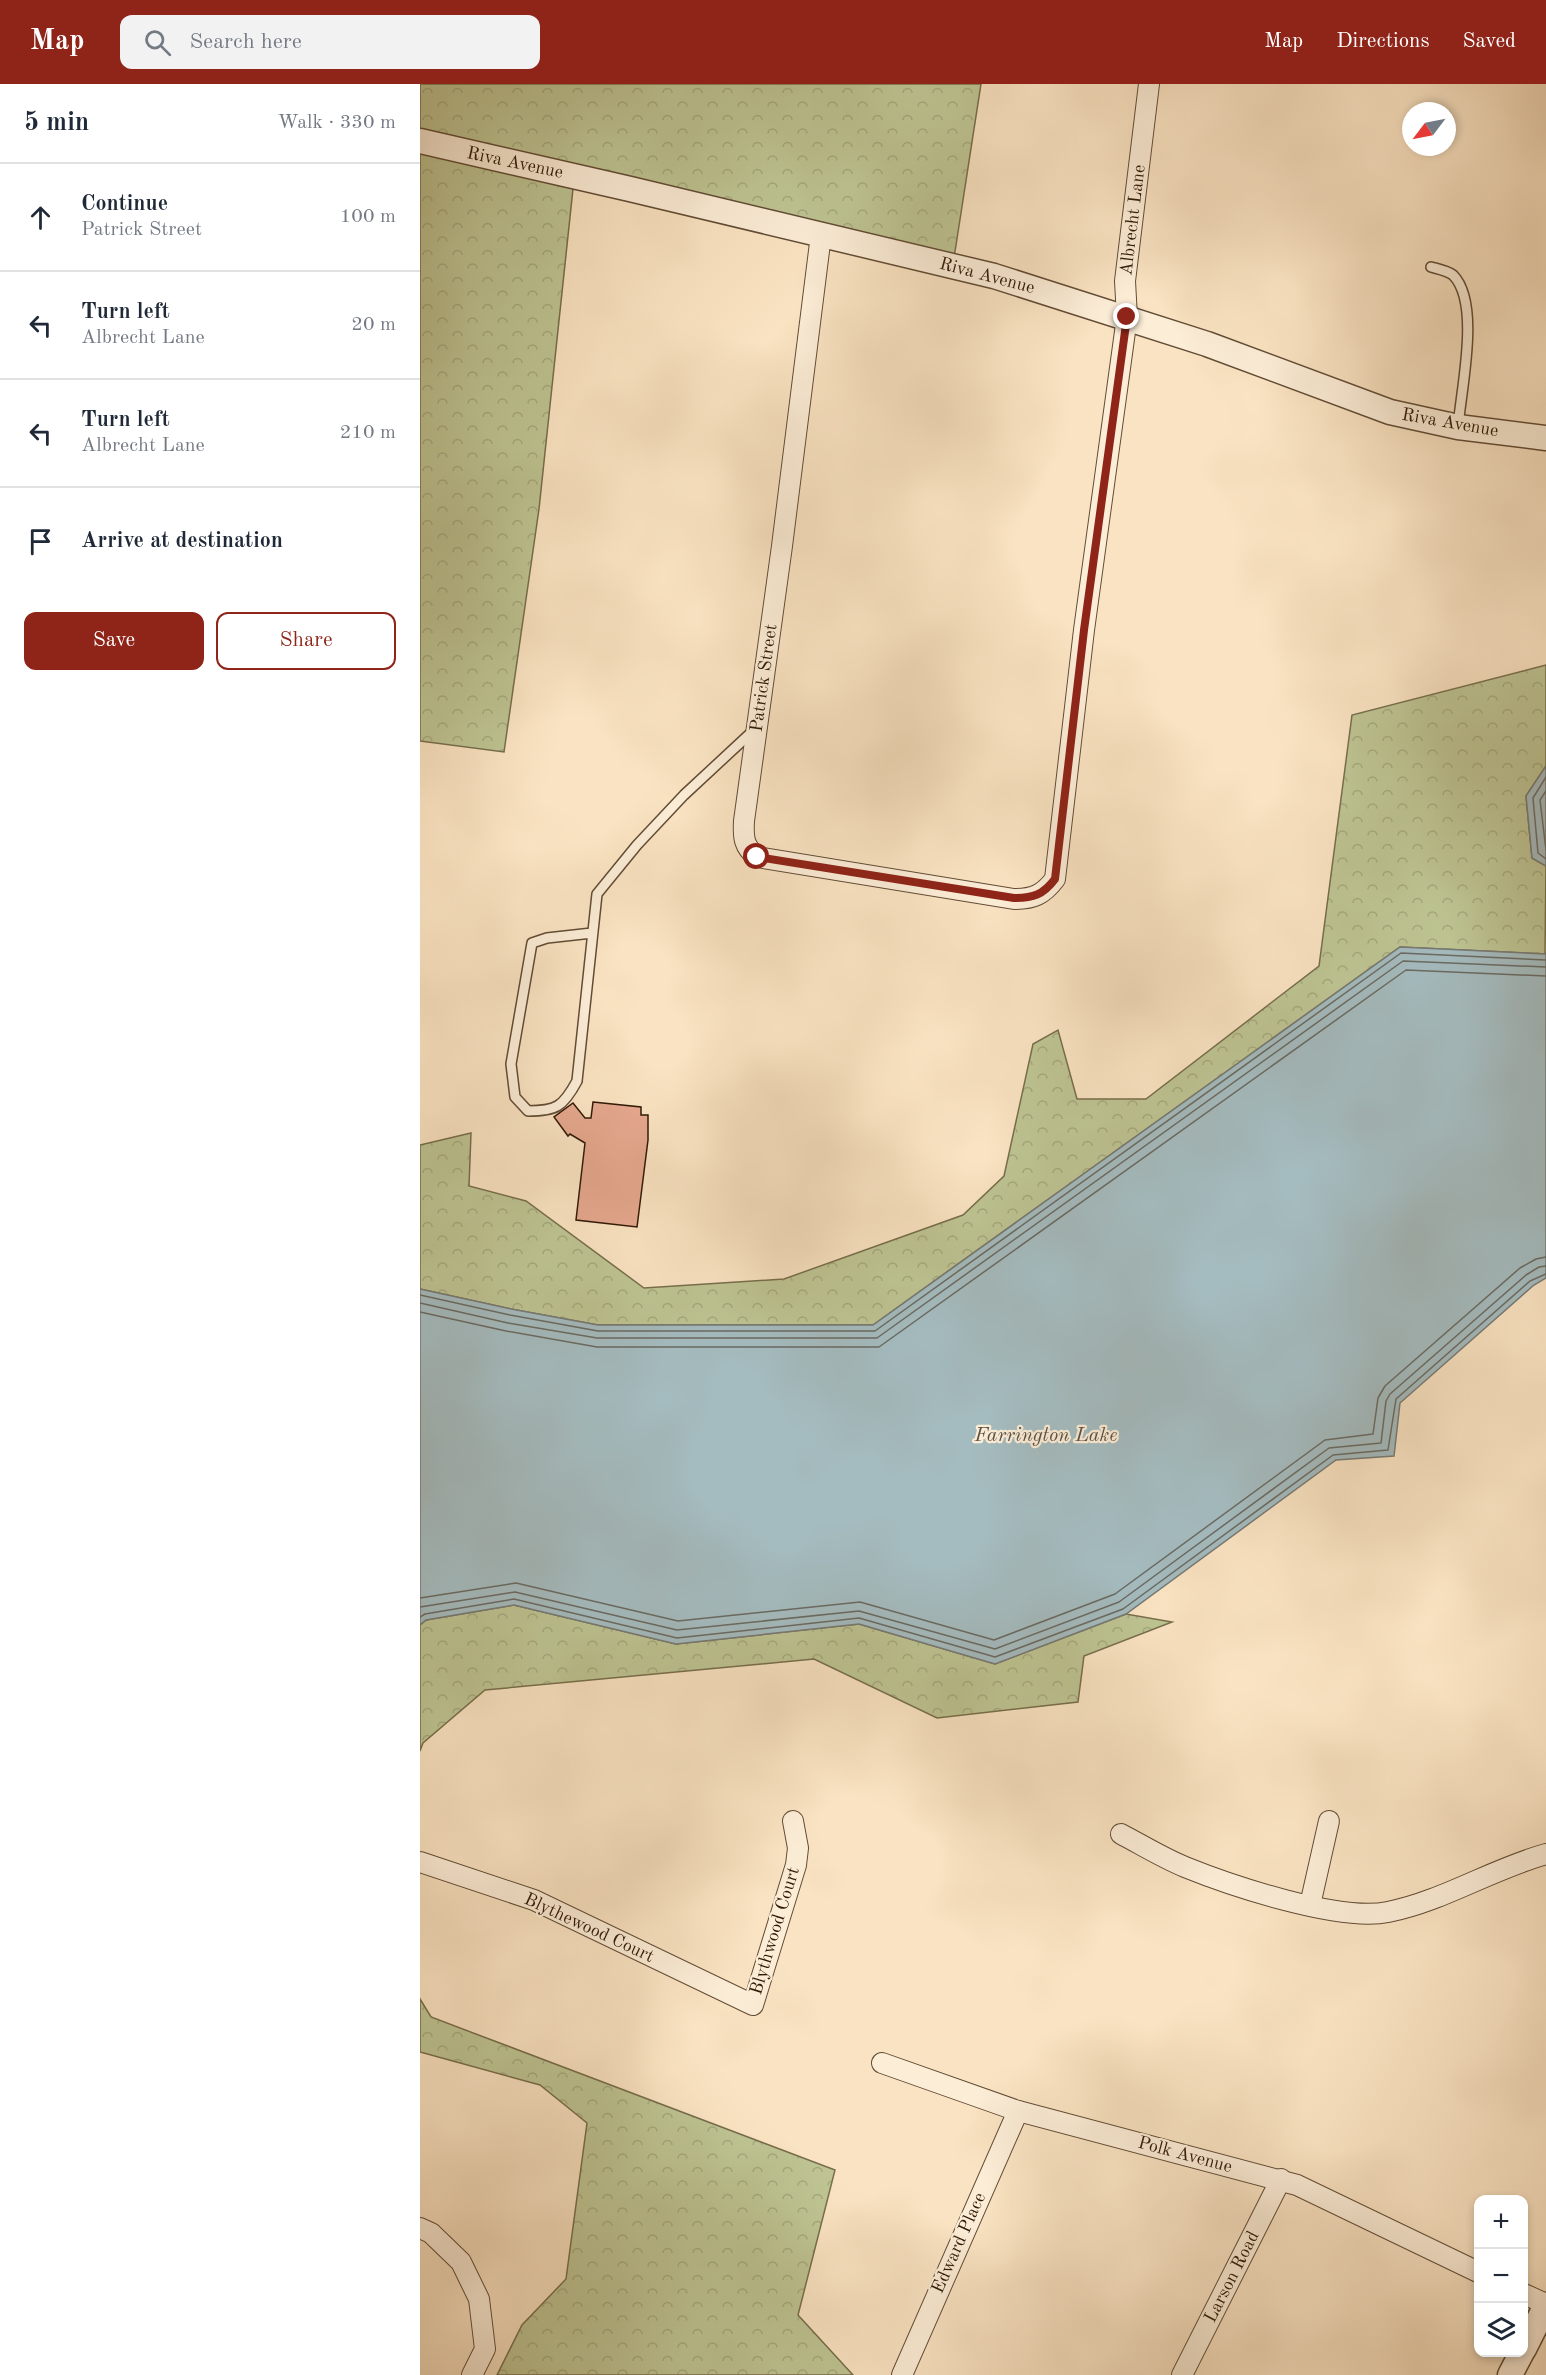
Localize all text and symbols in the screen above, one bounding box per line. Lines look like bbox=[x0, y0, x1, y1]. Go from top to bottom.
search box bbox=[120, 15, 540, 69]
icon: search bbox=[141, 26, 174, 59]
text: Map bbox=[30, 28, 84, 56]
text: Search here bbox=[189, 31, 302, 53]
text: Map bbox=[1264, 31, 1303, 52]
text: Directions bbox=[1336, 31, 1430, 52]
text: Saved bbox=[1463, 31, 1516, 52]
north arrow bbox=[1402, 102, 1456, 156]
text: 5 min bbox=[24, 110, 89, 136]
text: Walk · 330 m bbox=[277, 113, 396, 133]
street label: Riva Avenue bbox=[465, 144, 565, 182]
street label: Albrecht Lane bbox=[1117, 164, 1149, 276]
text: Continue bbox=[81, 193, 168, 215]
icon: ahead bbox=[24, 201, 57, 234]
text: 100 m bbox=[340, 207, 396, 227]
text: Patrick Street bbox=[81, 220, 202, 240]
street label: Riva Avenue bbox=[937, 255, 1037, 297]
text: Turn left bbox=[81, 301, 170, 323]
route end bbox=[1113, 303, 1139, 329]
icon: left bbox=[24, 309, 57, 342]
text: 20 m bbox=[351, 315, 396, 335]
text: Albrecht Lane bbox=[81, 328, 205, 348]
street label: Riva Avenue bbox=[1400, 406, 1500, 440]
text: Turn left bbox=[81, 409, 170, 431]
icon: left bbox=[24, 417, 57, 450]
text: 210 m bbox=[340, 423, 396, 443]
text: Albrecht Lane bbox=[81, 436, 205, 456]
icon: arrive bbox=[24, 525, 57, 558]
text: Arrive at destination bbox=[81, 530, 283, 552]
button: Save bbox=[24, 612, 204, 670]
button: Share bbox=[216, 612, 396, 670]
street label: Patrick Street bbox=[748, 623, 780, 733]
route start bbox=[743, 843, 769, 869]
water label: Farrington Lake bbox=[974, 1426, 1117, 1446]
street label: Blythwood Court bbox=[747, 1865, 803, 1997]
street label: Blythewood Court bbox=[521, 1890, 657, 1966]
street label: Polk Avenue bbox=[1136, 2134, 1234, 2176]
street label: Edward Place bbox=[929, 2190, 989, 2296]
map controls bbox=[1474, 2195, 1528, 2357]
button: + bbox=[1474, 2195, 1528, 2249]
street label: Larson Road bbox=[1201, 2228, 1263, 2326]
button: − bbox=[1474, 2249, 1528, 2303]
button: layers bbox=[1474, 2303, 1528, 2357]

